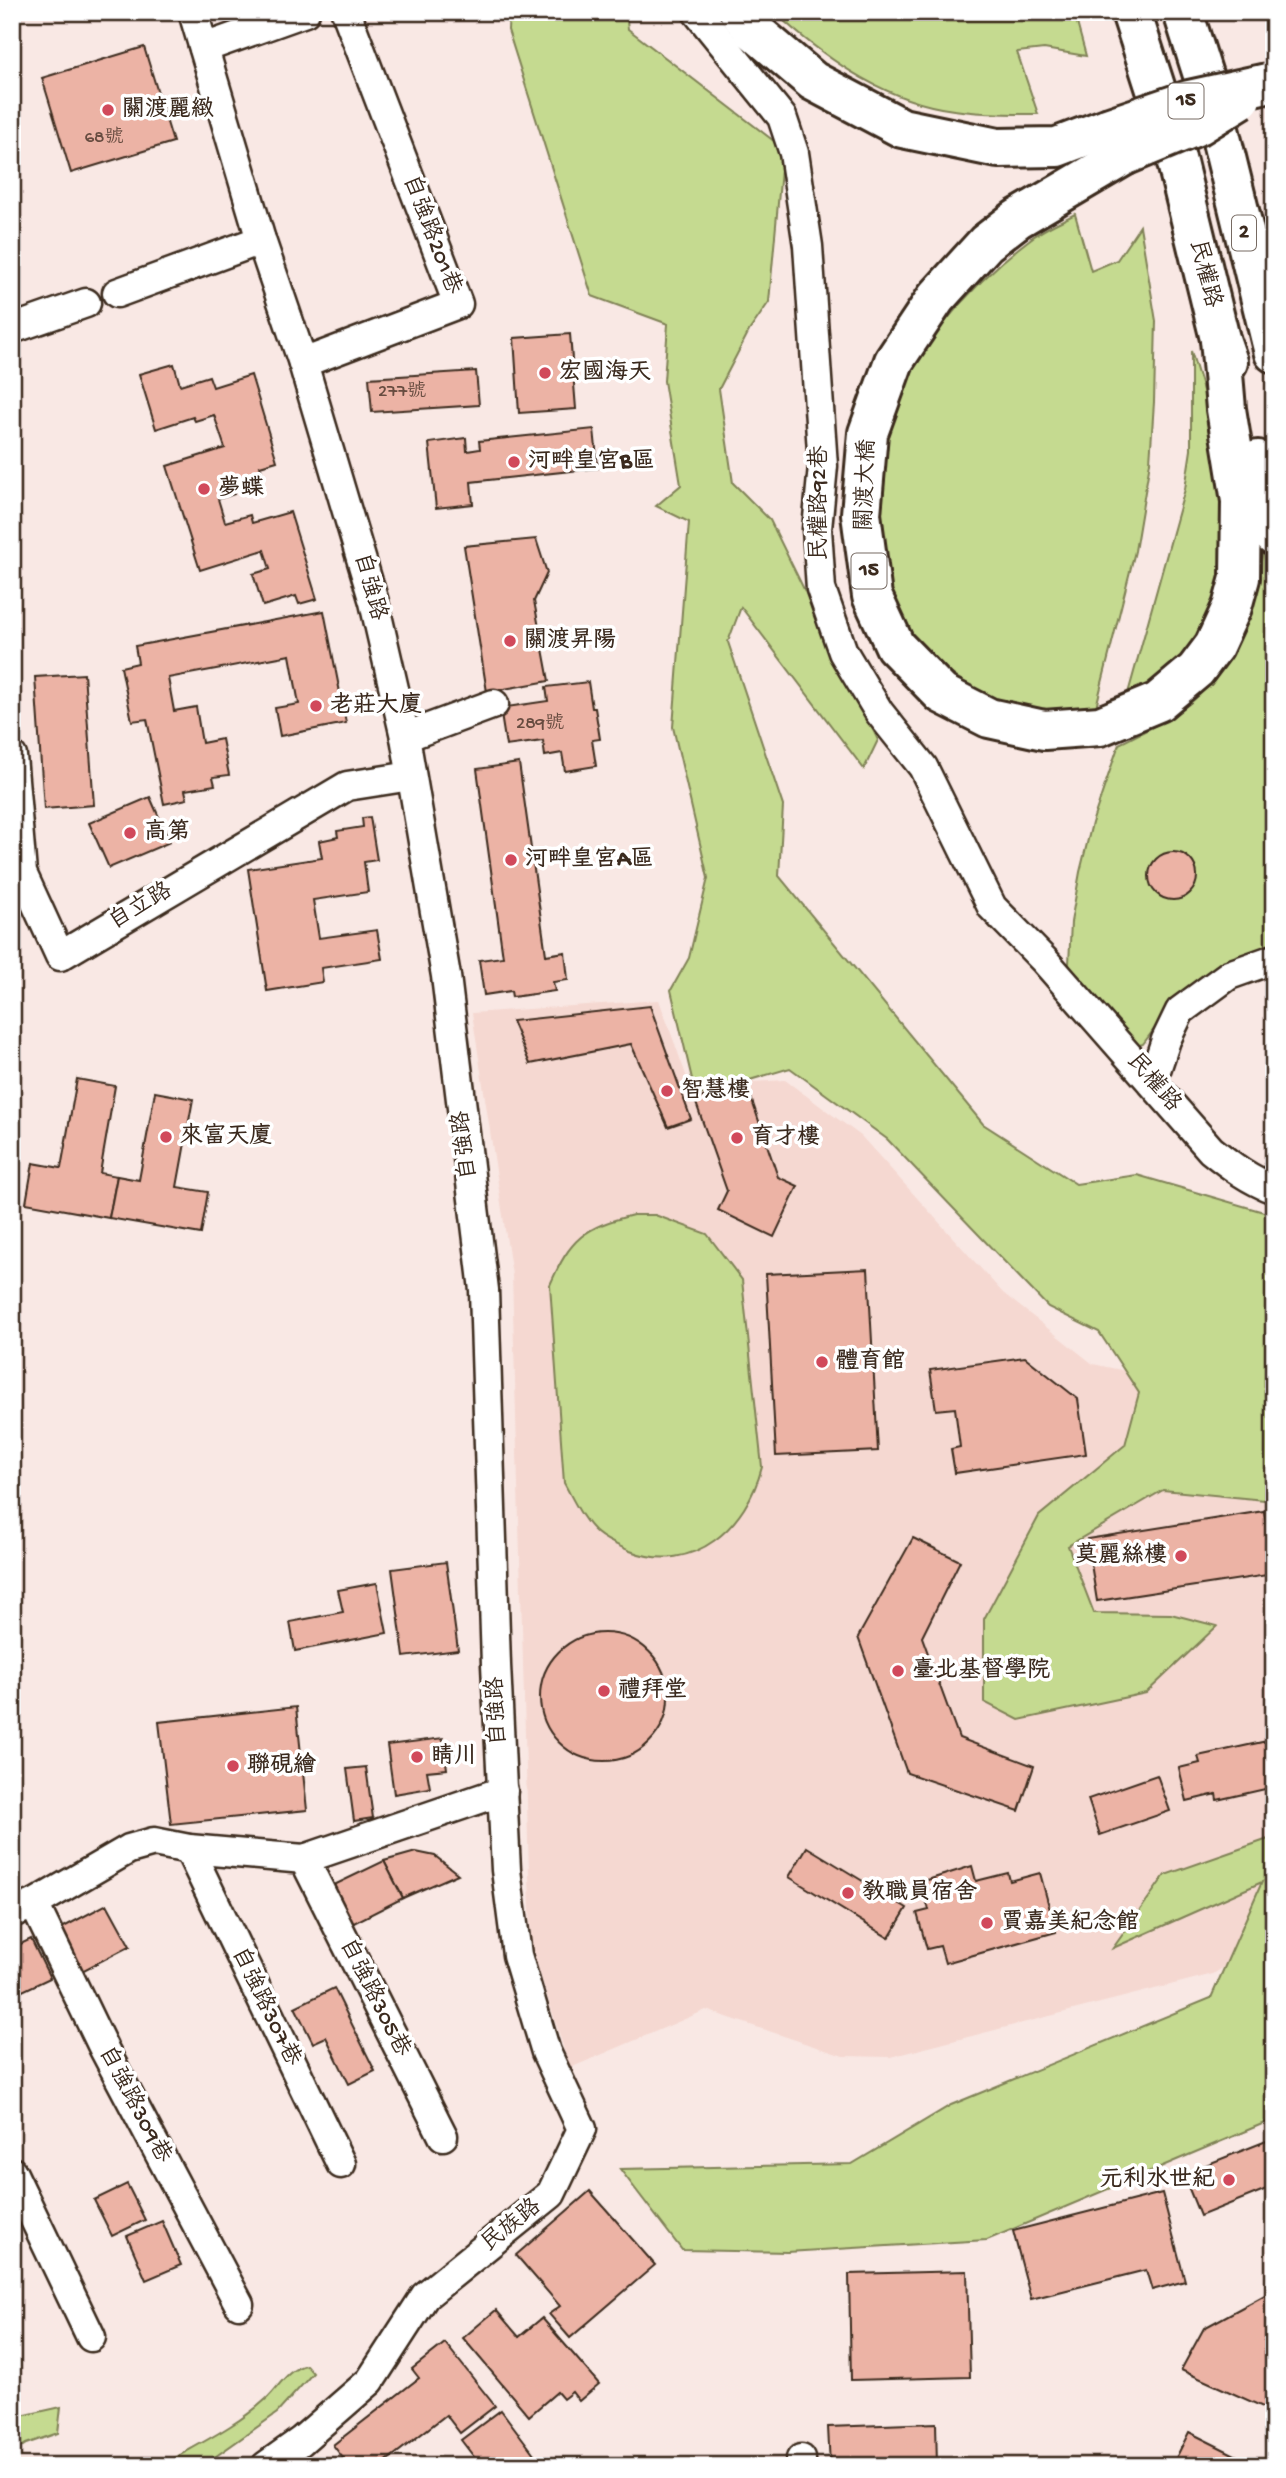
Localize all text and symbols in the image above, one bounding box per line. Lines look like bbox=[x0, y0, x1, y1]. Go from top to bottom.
road number: 15 bbox=[1168, 84, 1204, 119]
place label: 關渡麗緻 bbox=[122, 95, 214, 124]
marker: 關渡麗緻 bbox=[100, 102, 116, 118]
house number: 68號 bbox=[84, 126, 124, 150]
street label: 自強路201巷 bbox=[396, 171, 467, 299]
road number: 2 bbox=[1232, 216, 1256, 250]
street label: 民權路 bbox=[1183, 237, 1226, 311]
place label: 宏國海天 bbox=[559, 359, 651, 387]
marker: 宏國海天 bbox=[537, 365, 553, 381]
house number: 277號 bbox=[378, 380, 426, 404]
street label: 關渡大橋 bbox=[850, 438, 882, 531]
street label: 民權路92巷 bbox=[806, 445, 834, 560]
place label: 河畔皇宮B區 bbox=[528, 448, 655, 476]
marker: 河畔皇宮B區 bbox=[506, 454, 522, 470]
place label: 夢蝶 bbox=[218, 475, 264, 503]
marker: 夢蝶 bbox=[196, 481, 212, 497]
street label: 自強路 bbox=[347, 550, 392, 624]
road number: 15 bbox=[852, 554, 886, 588]
place label: 關渡昇陽 bbox=[524, 626, 616, 655]
marker: 關渡昇陽 bbox=[502, 633, 518, 649]
place label: 老莊大廈 bbox=[330, 691, 422, 720]
marker: 老莊大廈 bbox=[308, 698, 324, 714]
house number: 289號 bbox=[516, 712, 564, 736]
place label: 高第 bbox=[144, 818, 190, 847]
marker: 高第 bbox=[122, 825, 138, 841]
place label: 河畔皇宮A區 bbox=[525, 846, 654, 874]
marker: 河畔皇宮A區 bbox=[503, 852, 519, 868]
street label: 自立路 bbox=[104, 877, 178, 936]
street label: 民權路 bbox=[1120, 1047, 1187, 1118]
place label: 智慧樓 bbox=[681, 1076, 750, 1105]
marker: 智慧樓 bbox=[659, 1083, 675, 1099]
street label: 自強路 bbox=[447, 1109, 484, 1181]
place label: 來富天廈 bbox=[180, 1122, 272, 1151]
place label: 育才樓 bbox=[751, 1123, 820, 1152]
marker: 來富天廈 bbox=[158, 1129, 174, 1145]
marker: 育才樓 bbox=[729, 1130, 745, 1146]
place label: 體育館 bbox=[836, 1347, 905, 1376]
marker: 體育館 bbox=[814, 1354, 830, 1370]
place label: 莫麗絲樓 bbox=[1075, 1541, 1167, 1570]
marker: 莫麗絲樓 bbox=[1173, 1548, 1189, 1564]
place label: 臺北基督學院 bbox=[912, 1656, 1050, 1685]
marker: 臺北基督學院 bbox=[890, 1663, 906, 1679]
street label: 自強路 bbox=[482, 1676, 513, 1746]
place label: 禮拜堂 bbox=[618, 1677, 687, 1705]
marker: 禮拜堂 bbox=[596, 1683, 612, 1699]
place label: 睛川 bbox=[431, 1743, 477, 1771]
marker: 睛川 bbox=[409, 1749, 425, 1765]
place label: 聯硯繪 bbox=[247, 1752, 316, 1780]
marker: 聯硯繪 bbox=[225, 1758, 241, 1774]
place label: 教職員宿舍 bbox=[862, 1879, 977, 1907]
marker: 教職員宿舍 bbox=[840, 1885, 856, 1901]
place label: 賈嘉美紀念館 bbox=[1001, 1908, 1139, 1937]
marker: 賈嘉美紀念館 bbox=[979, 1915, 995, 1931]
street label: 自強路305巷 bbox=[333, 1934, 417, 2063]
street label: 自強路307巷 bbox=[225, 1943, 307, 2072]
street label: 自強路309巷 bbox=[92, 2041, 177, 2169]
place label: 元利水世紀 bbox=[1100, 2166, 1215, 2194]
marker: 元利水世紀 bbox=[1221, 2172, 1237, 2188]
street label: 民族路 bbox=[476, 2193, 547, 2258]

